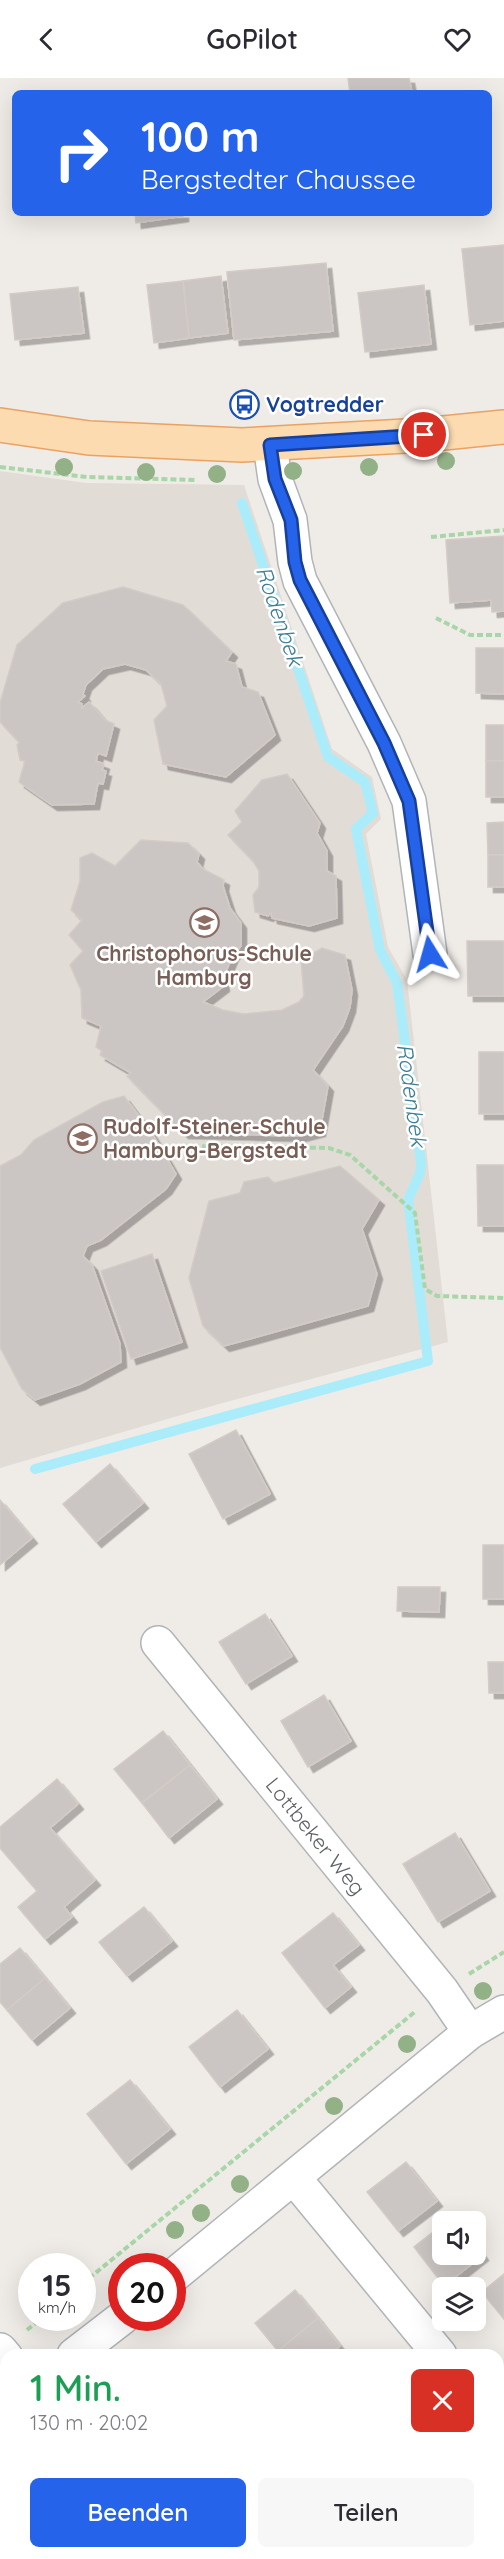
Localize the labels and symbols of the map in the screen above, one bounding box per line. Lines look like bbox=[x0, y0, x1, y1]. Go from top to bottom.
bus stop icon: Vogtredder bbox=[229, 388, 261, 420]
place label: Vogtredder bbox=[266, 391, 384, 417]
pin bbox=[398, 409, 449, 460]
water label: Rodenbek bbox=[250, 562, 311, 672]
school or university icon: Christophorus-Schule Hamburg bbox=[188, 906, 220, 938]
position arrow bbox=[398, 922, 462, 986]
place label: Christophorus-Schule Hamburg bbox=[96, 940, 312, 990]
water label: Rodenbek bbox=[391, 1042, 433, 1151]
place label: Rudolf-Steiner-Schule Hamburg-Bergstedt bbox=[103, 1113, 326, 1163]
school or university icon: Rudolf-Steiner-Schule Hamburg-Bergstedt bbox=[66, 1122, 98, 1154]
street label: Lottbeker Weg bbox=[261, 1772, 371, 1900]
speed limit sign: 20 bbox=[108, 2253, 186, 2331]

